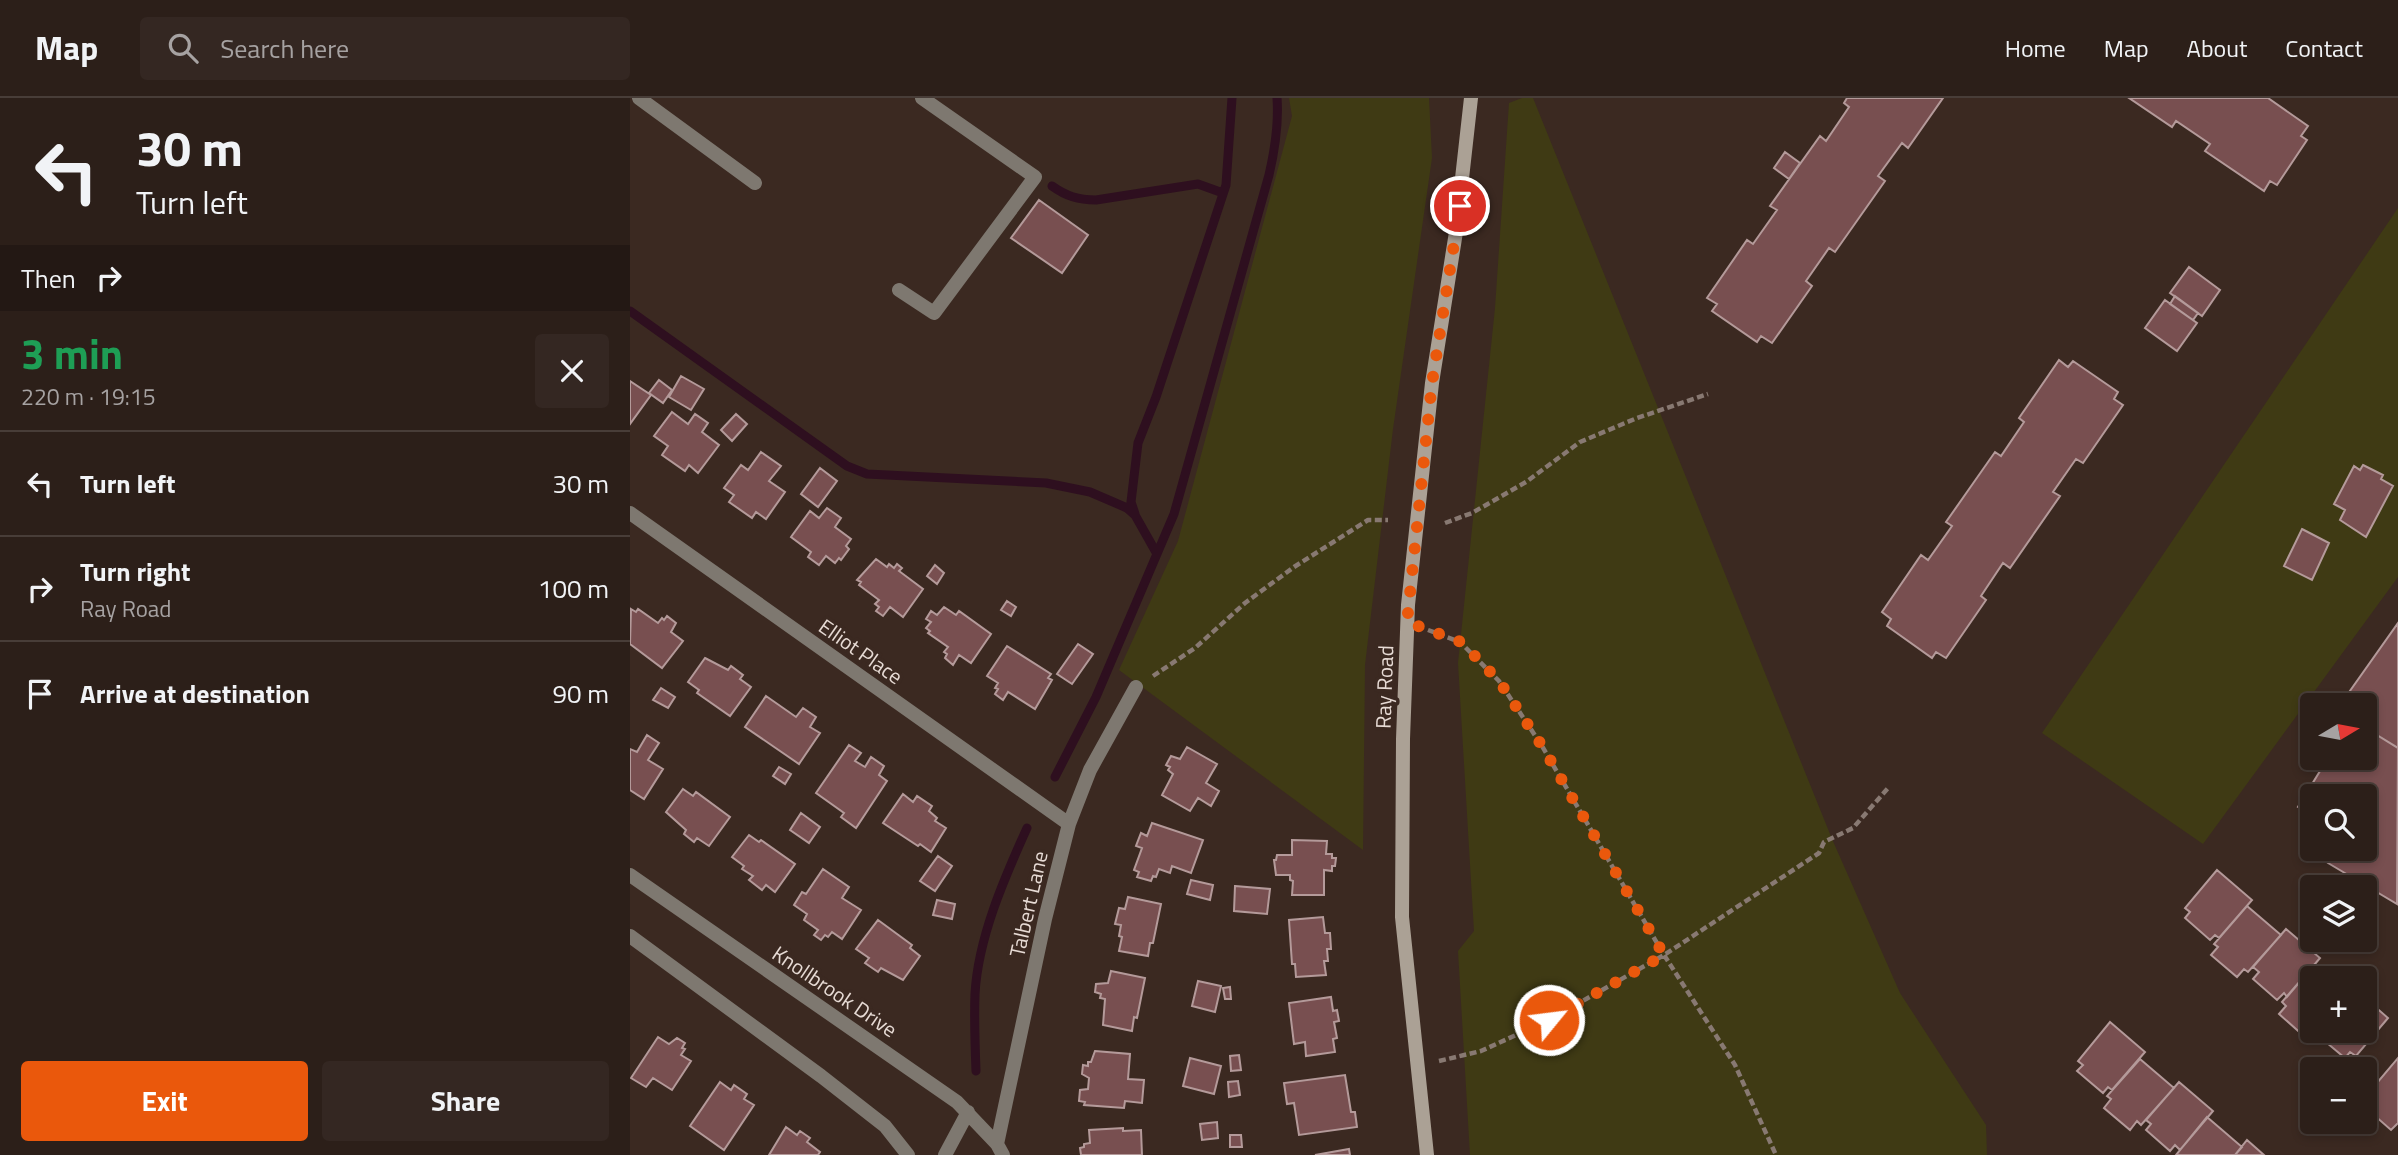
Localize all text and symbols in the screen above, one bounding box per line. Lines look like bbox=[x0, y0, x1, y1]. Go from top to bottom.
search box bbox=[140, 17, 630, 80]
text: Map bbox=[35, 23, 98, 73]
icon: search bbox=[164, 29, 202, 67]
text: Search here bbox=[220, 29, 349, 68]
text: Home bbox=[2005, 30, 2066, 66]
text: Map bbox=[2104, 30, 2149, 66]
text: About bbox=[2187, 30, 2247, 66]
text: Contact bbox=[2285, 30, 2363, 66]
text: 30 m bbox=[136, 110, 243, 185]
icon: left bbox=[21, 126, 112, 217]
pin bbox=[1430, 176, 1490, 236]
text: Turn left bbox=[136, 178, 248, 226]
icon: arrive bbox=[1441, 187, 1479, 225]
text: Then bbox=[21, 259, 76, 298]
icon: right bbox=[90, 259, 128, 297]
text: 3 min bbox=[21, 321, 123, 385]
button: close bbox=[535, 334, 609, 408]
text: 220 m · 19:15 bbox=[21, 379, 156, 414]
text: Turn left bbox=[80, 464, 175, 503]
text: 30 m bbox=[552, 464, 609, 503]
icon: left bbox=[21, 465, 59, 503]
text: Turn right bbox=[80, 552, 191, 591]
text: 100 m bbox=[538, 569, 609, 608]
icon: right bbox=[21, 570, 59, 608]
text: Ray Road bbox=[80, 591, 172, 626]
street label: Elliot Place bbox=[812, 610, 910, 692]
street label: Ray Road bbox=[1367, 645, 1401, 729]
text: Arrive at destination bbox=[80, 674, 310, 713]
text: 90 m bbox=[552, 674, 609, 713]
icon: arrive bbox=[21, 675, 59, 713]
north arrow bbox=[2300, 693, 2376, 770]
map controls bbox=[2300, 693, 2377, 1134]
button: search bbox=[2300, 784, 2377, 861]
street label: Talbert Lane bbox=[1000, 848, 1056, 960]
button: layers bbox=[2300, 875, 2377, 952]
street label: Knollbrook Drive bbox=[766, 937, 904, 1045]
button: + bbox=[2300, 966, 2377, 1043]
position arrow bbox=[1512, 983, 1586, 1057]
button: − bbox=[2300, 1057, 2377, 1134]
button: Exit bbox=[21, 1061, 308, 1141]
button: Share bbox=[322, 1061, 609, 1141]

